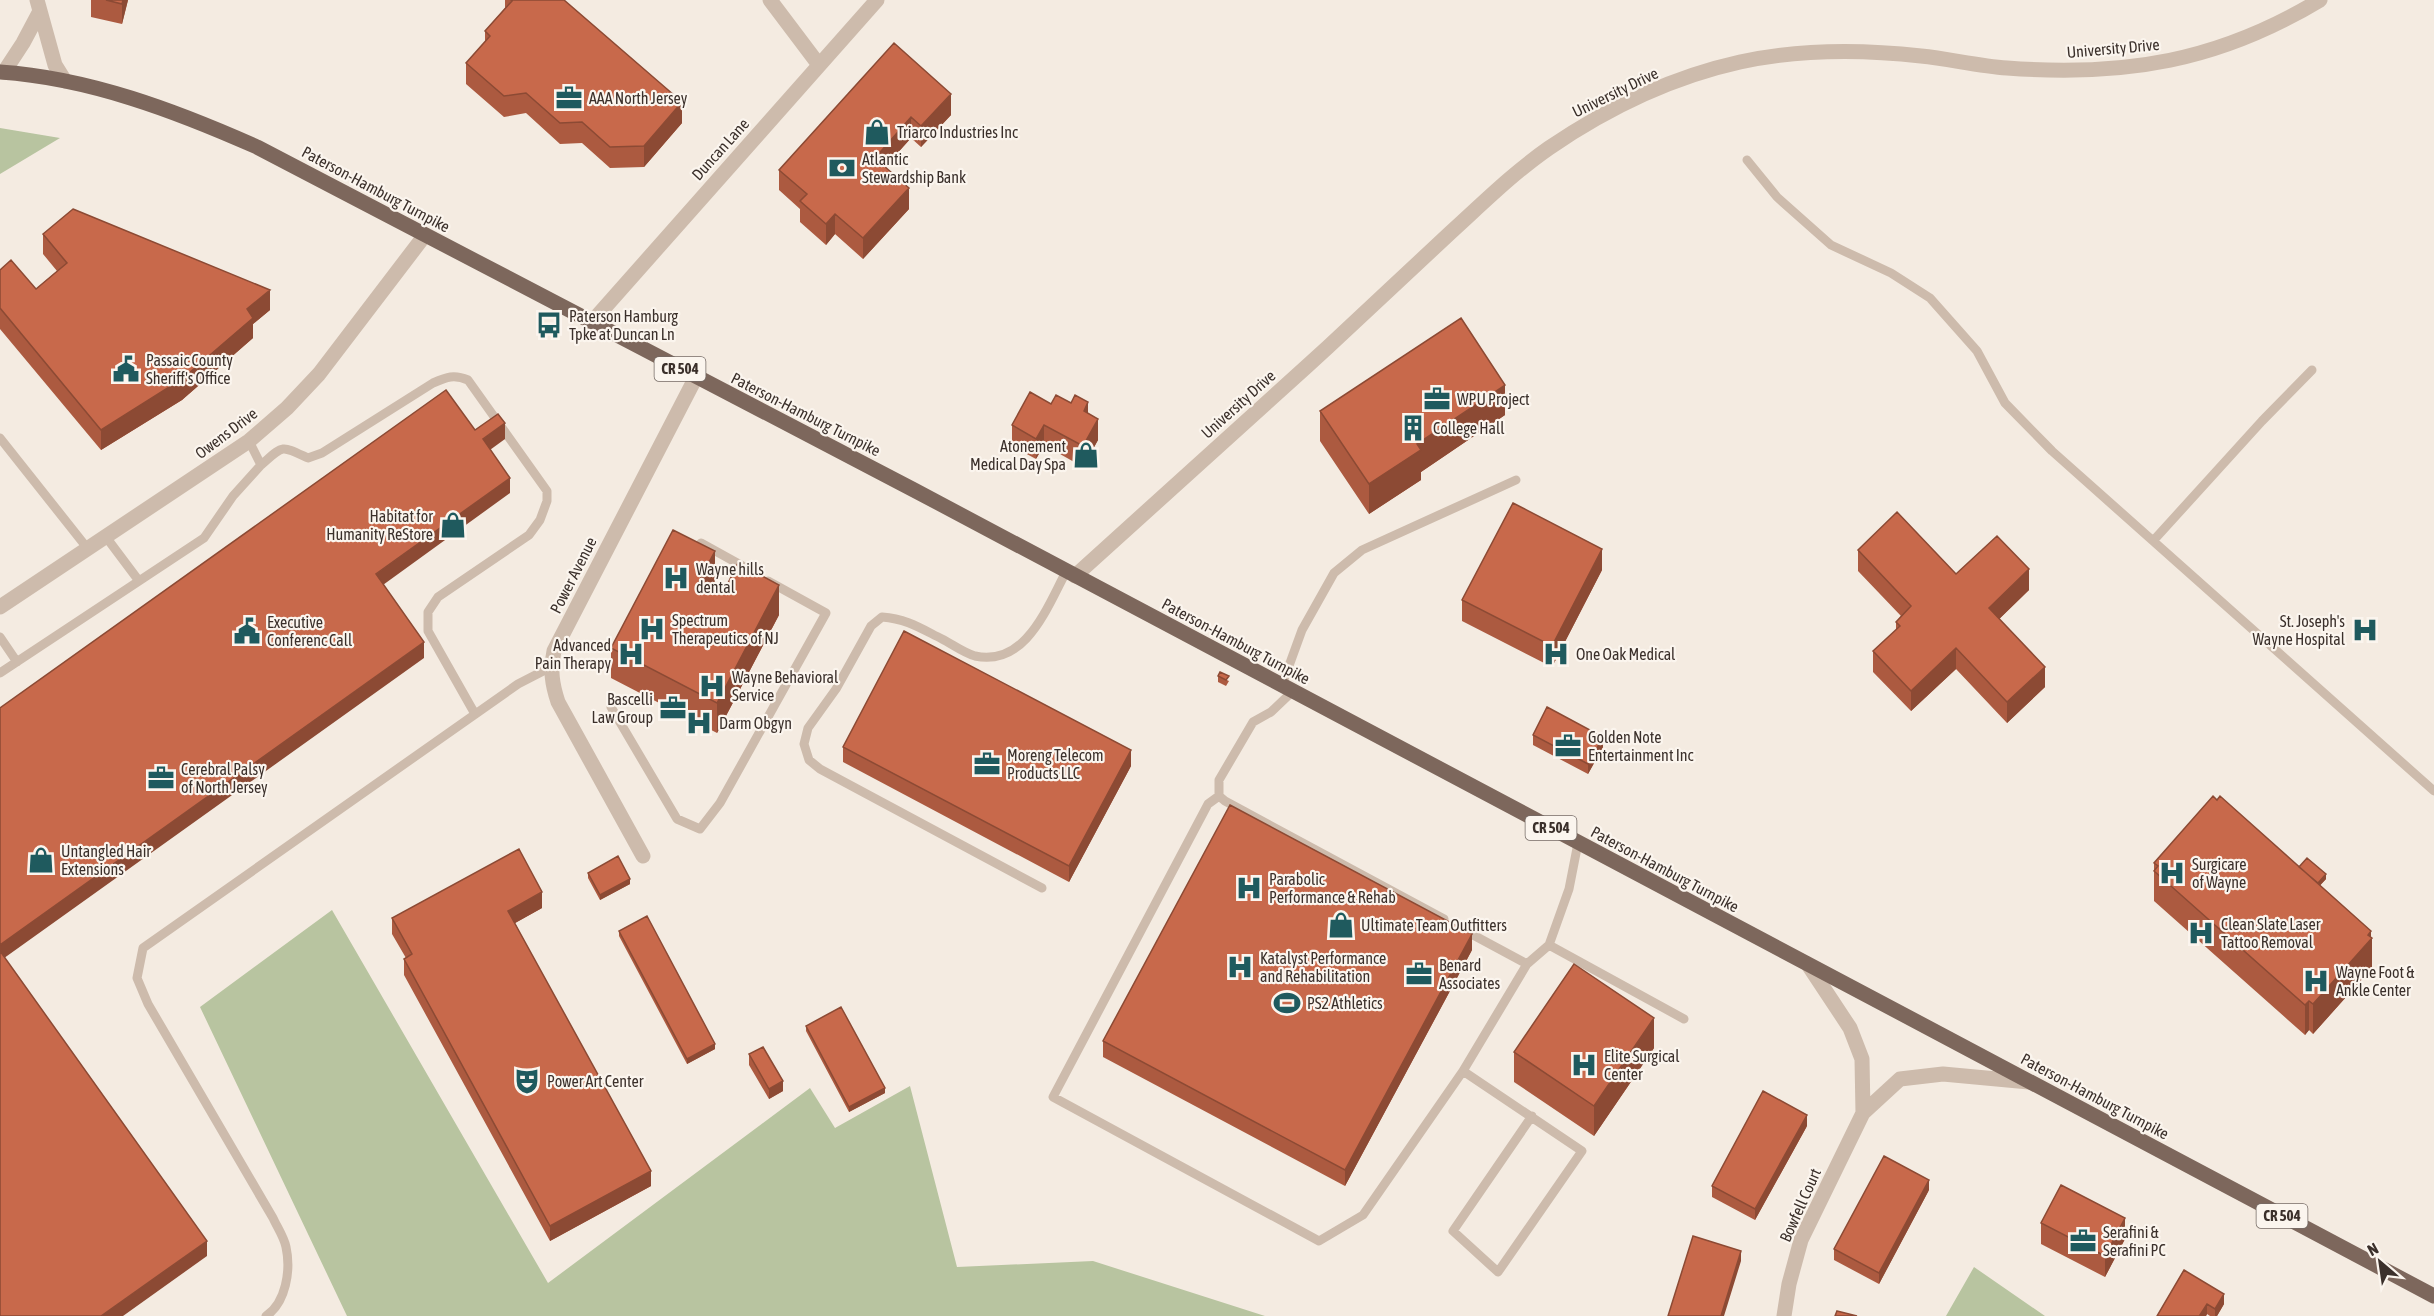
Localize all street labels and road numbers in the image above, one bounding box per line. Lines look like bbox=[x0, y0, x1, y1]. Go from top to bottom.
street label: University Drive bbox=[2066, 35, 2160, 62]
street label: University Drive bbox=[1569, 64, 1661, 121]
street label: Duncan Lane bbox=[688, 115, 752, 183]
street label: Paterson-Hamburg Turnpike bbox=[299, 142, 453, 237]
road number: CR 504 bbox=[654, 357, 706, 381]
street label: University Drive bbox=[1197, 366, 1279, 443]
street label: Paterson-Hamburg Turnpike bbox=[728, 369, 884, 460]
street label: Owens Drive bbox=[192, 404, 260, 462]
street label: Power Avenue bbox=[546, 534, 600, 616]
street label: Paterson-Hamburg Turnpike bbox=[1159, 594, 1313, 689]
road number: CR 504 bbox=[1526, 816, 1576, 840]
street label: Paterson-Hamburg Turnpike bbox=[1588, 822, 1742, 917]
street label: Paterson-Hamburg Turnpike bbox=[2018, 1049, 2172, 1144]
street label: Bowfell Court bbox=[1776, 1165, 1824, 1245]
road number: CR 504 bbox=[2256, 1204, 2308, 1228]

